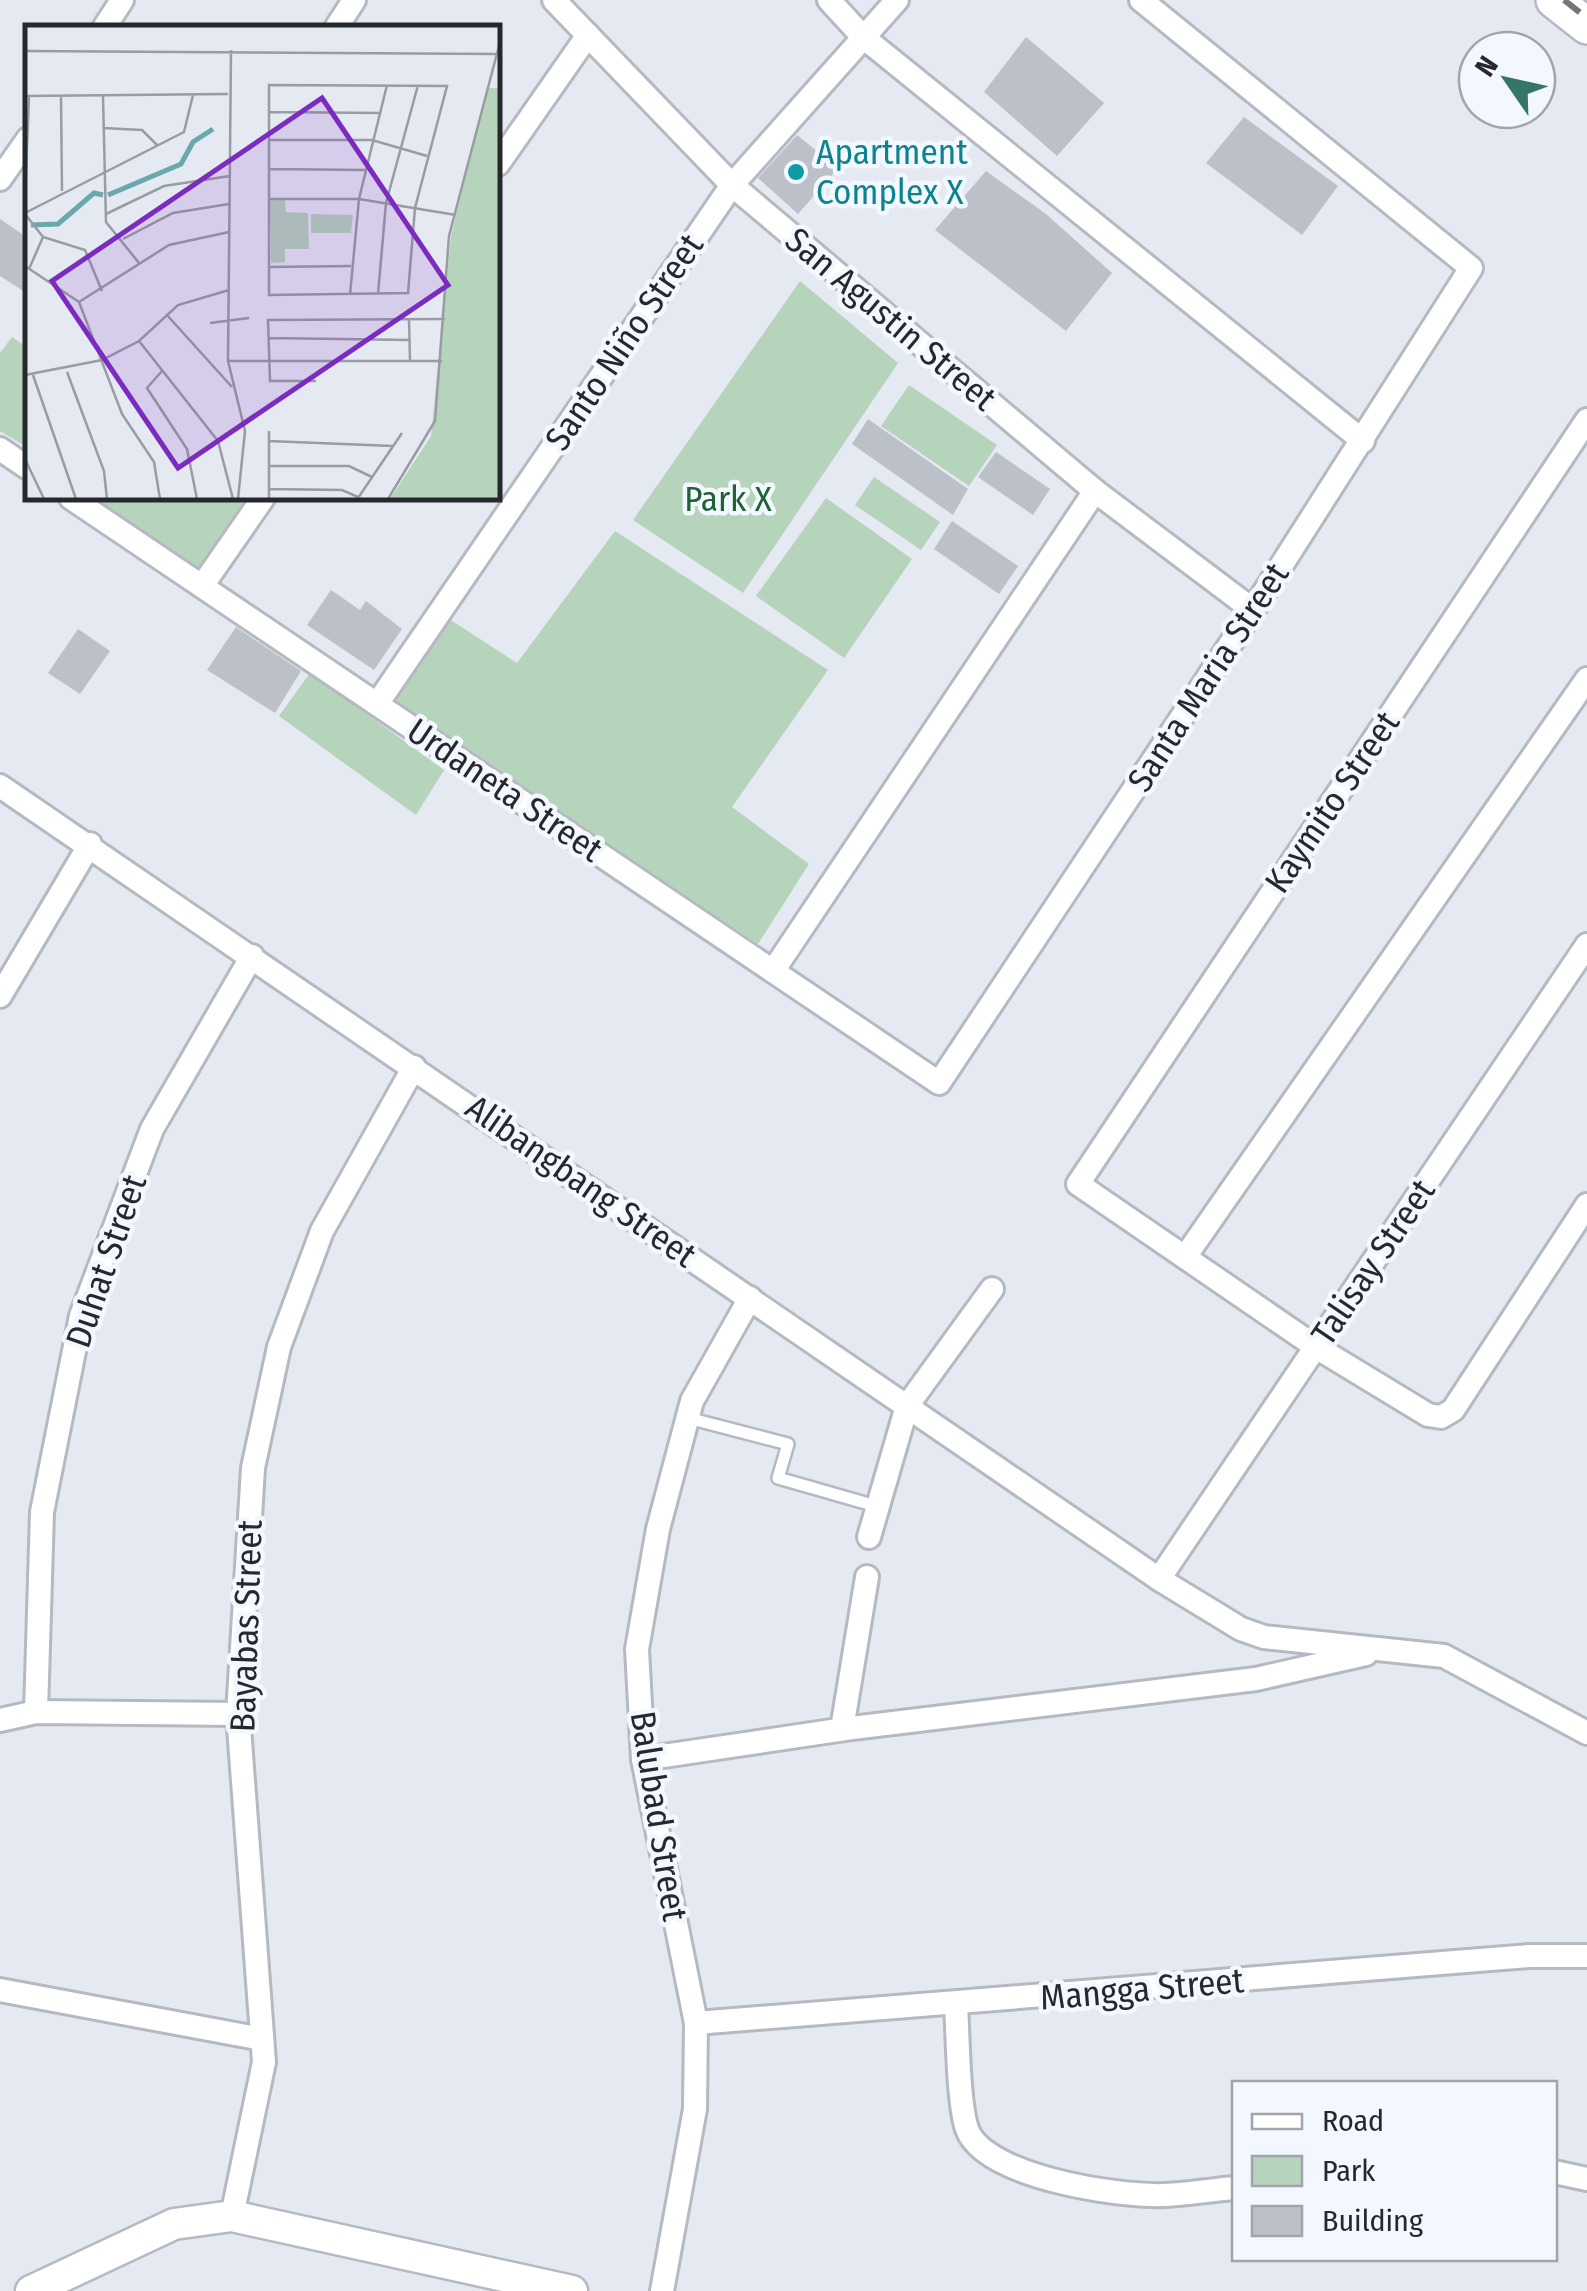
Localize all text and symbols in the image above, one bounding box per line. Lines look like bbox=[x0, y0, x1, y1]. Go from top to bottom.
inset map bbox=[25, 25, 500, 500]
north arrow bbox=[1457, 30, 1557, 130]
text: N bbox=[1468, 50, 1505, 82]
place label: Apartment Complex X bbox=[816, 131, 968, 213]
marker: Apartment Complex X bbox=[785, 161, 807, 183]
street label: San Agustin Street bbox=[777, 219, 1005, 420]
street label: Santo Niño Street bbox=[536, 225, 712, 458]
park label: Park X bbox=[684, 478, 772, 520]
street label: Santa Maria Street bbox=[1118, 554, 1298, 799]
street label: Kaymito Street bbox=[1256, 703, 1408, 901]
street label: Urdaneta Street bbox=[400, 709, 611, 871]
street label: Alibangbang Street bbox=[458, 1086, 705, 1276]
street label: Duhat Street bbox=[57, 1169, 155, 1353]
street label: Talisay Street bbox=[1302, 1171, 1444, 1353]
street label: Bayabas Street bbox=[221, 1519, 271, 1733]
street label: Balubad Street bbox=[622, 1708, 696, 1925]
street label: Mangga Street bbox=[1038, 1959, 1246, 2019]
legend bbox=[1232, 2081, 1557, 2261]
text: Road bbox=[1322, 2103, 1384, 2139]
text: Park bbox=[1322, 2153, 1375, 2189]
text: Building bbox=[1322, 2203, 1424, 2239]

